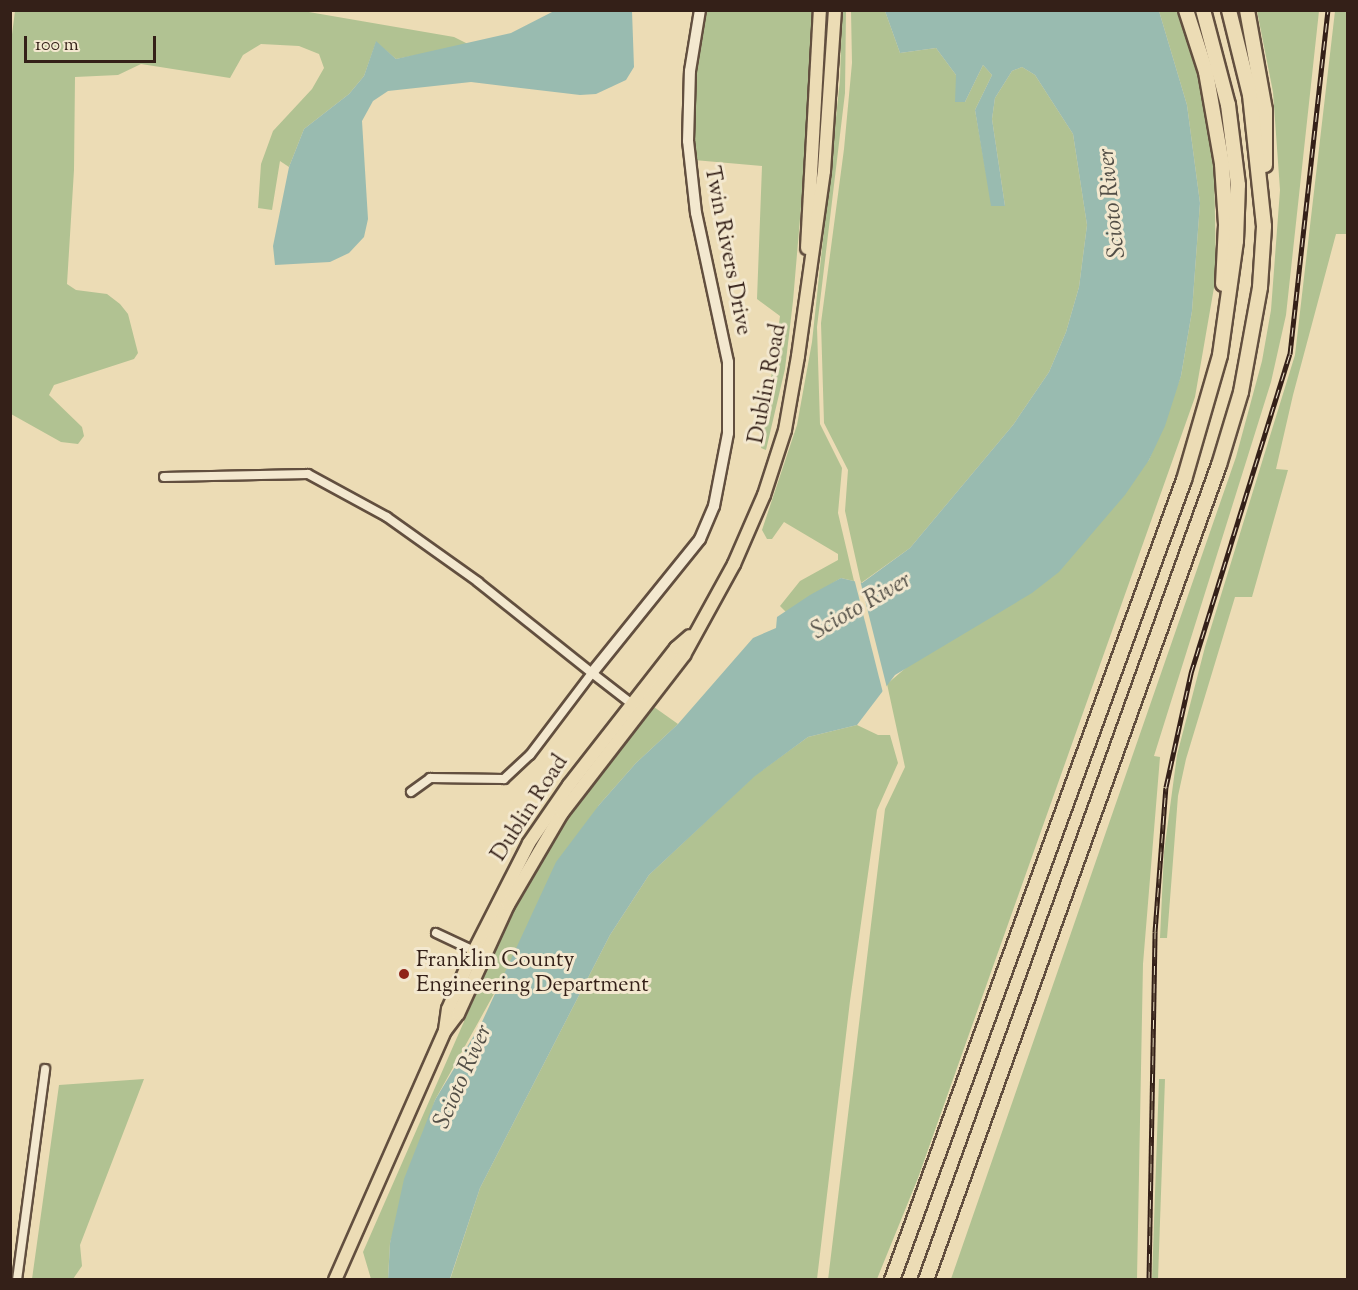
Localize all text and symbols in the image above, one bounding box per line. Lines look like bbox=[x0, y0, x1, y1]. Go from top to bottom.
scale bar bbox=[27, 24, 159, 62]
text: 100 m bbox=[35, 33, 79, 59]
water label: Scioto River bbox=[1093, 147, 1133, 259]
street label: Twin Rivers Drive bbox=[697, 164, 755, 338]
street label: Dublin Road bbox=[744, 322, 794, 446]
water label: Scioto River bbox=[807, 567, 917, 647]
street label: Dublin Road bbox=[487, 751, 575, 867]
place label: Franklin County Engineering Department bbox=[416, 948, 649, 999]
marker: Franklin County Engineering Department bbox=[397, 967, 411, 981]
water label: Scioto River bbox=[428, 1021, 500, 1133]

